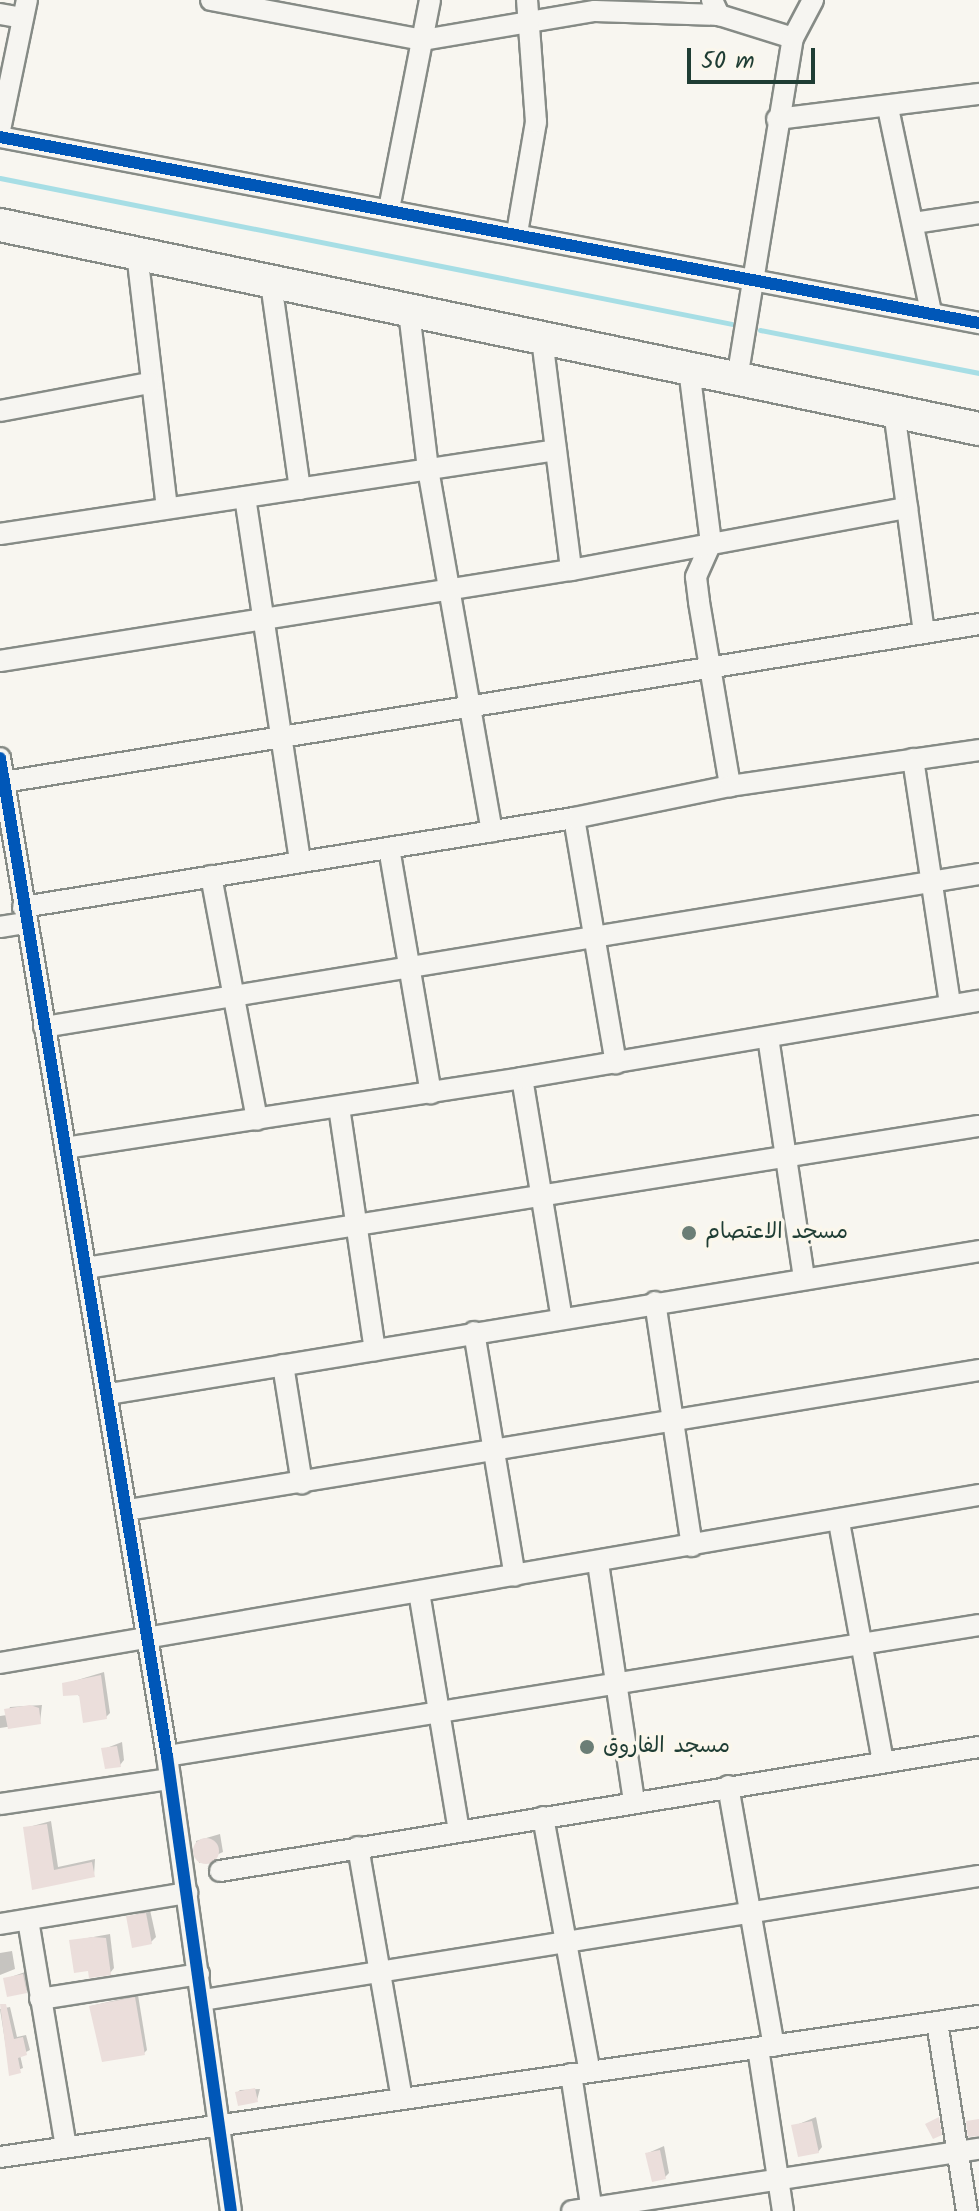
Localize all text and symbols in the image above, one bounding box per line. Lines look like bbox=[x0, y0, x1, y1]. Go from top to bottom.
scale bar bbox=[691, 32, 819, 82]
text: 50 m bbox=[701, 42, 755, 81]
place label: مسجد الاعتصام bbox=[705, 1220, 848, 1246]
marker: مسجد الاعتصام bbox=[680, 1224, 698, 1242]
place label: مسجد الفاروق bbox=[603, 1734, 730, 1760]
marker: مسجد الفاروق bbox=[578, 1738, 596, 1756]

